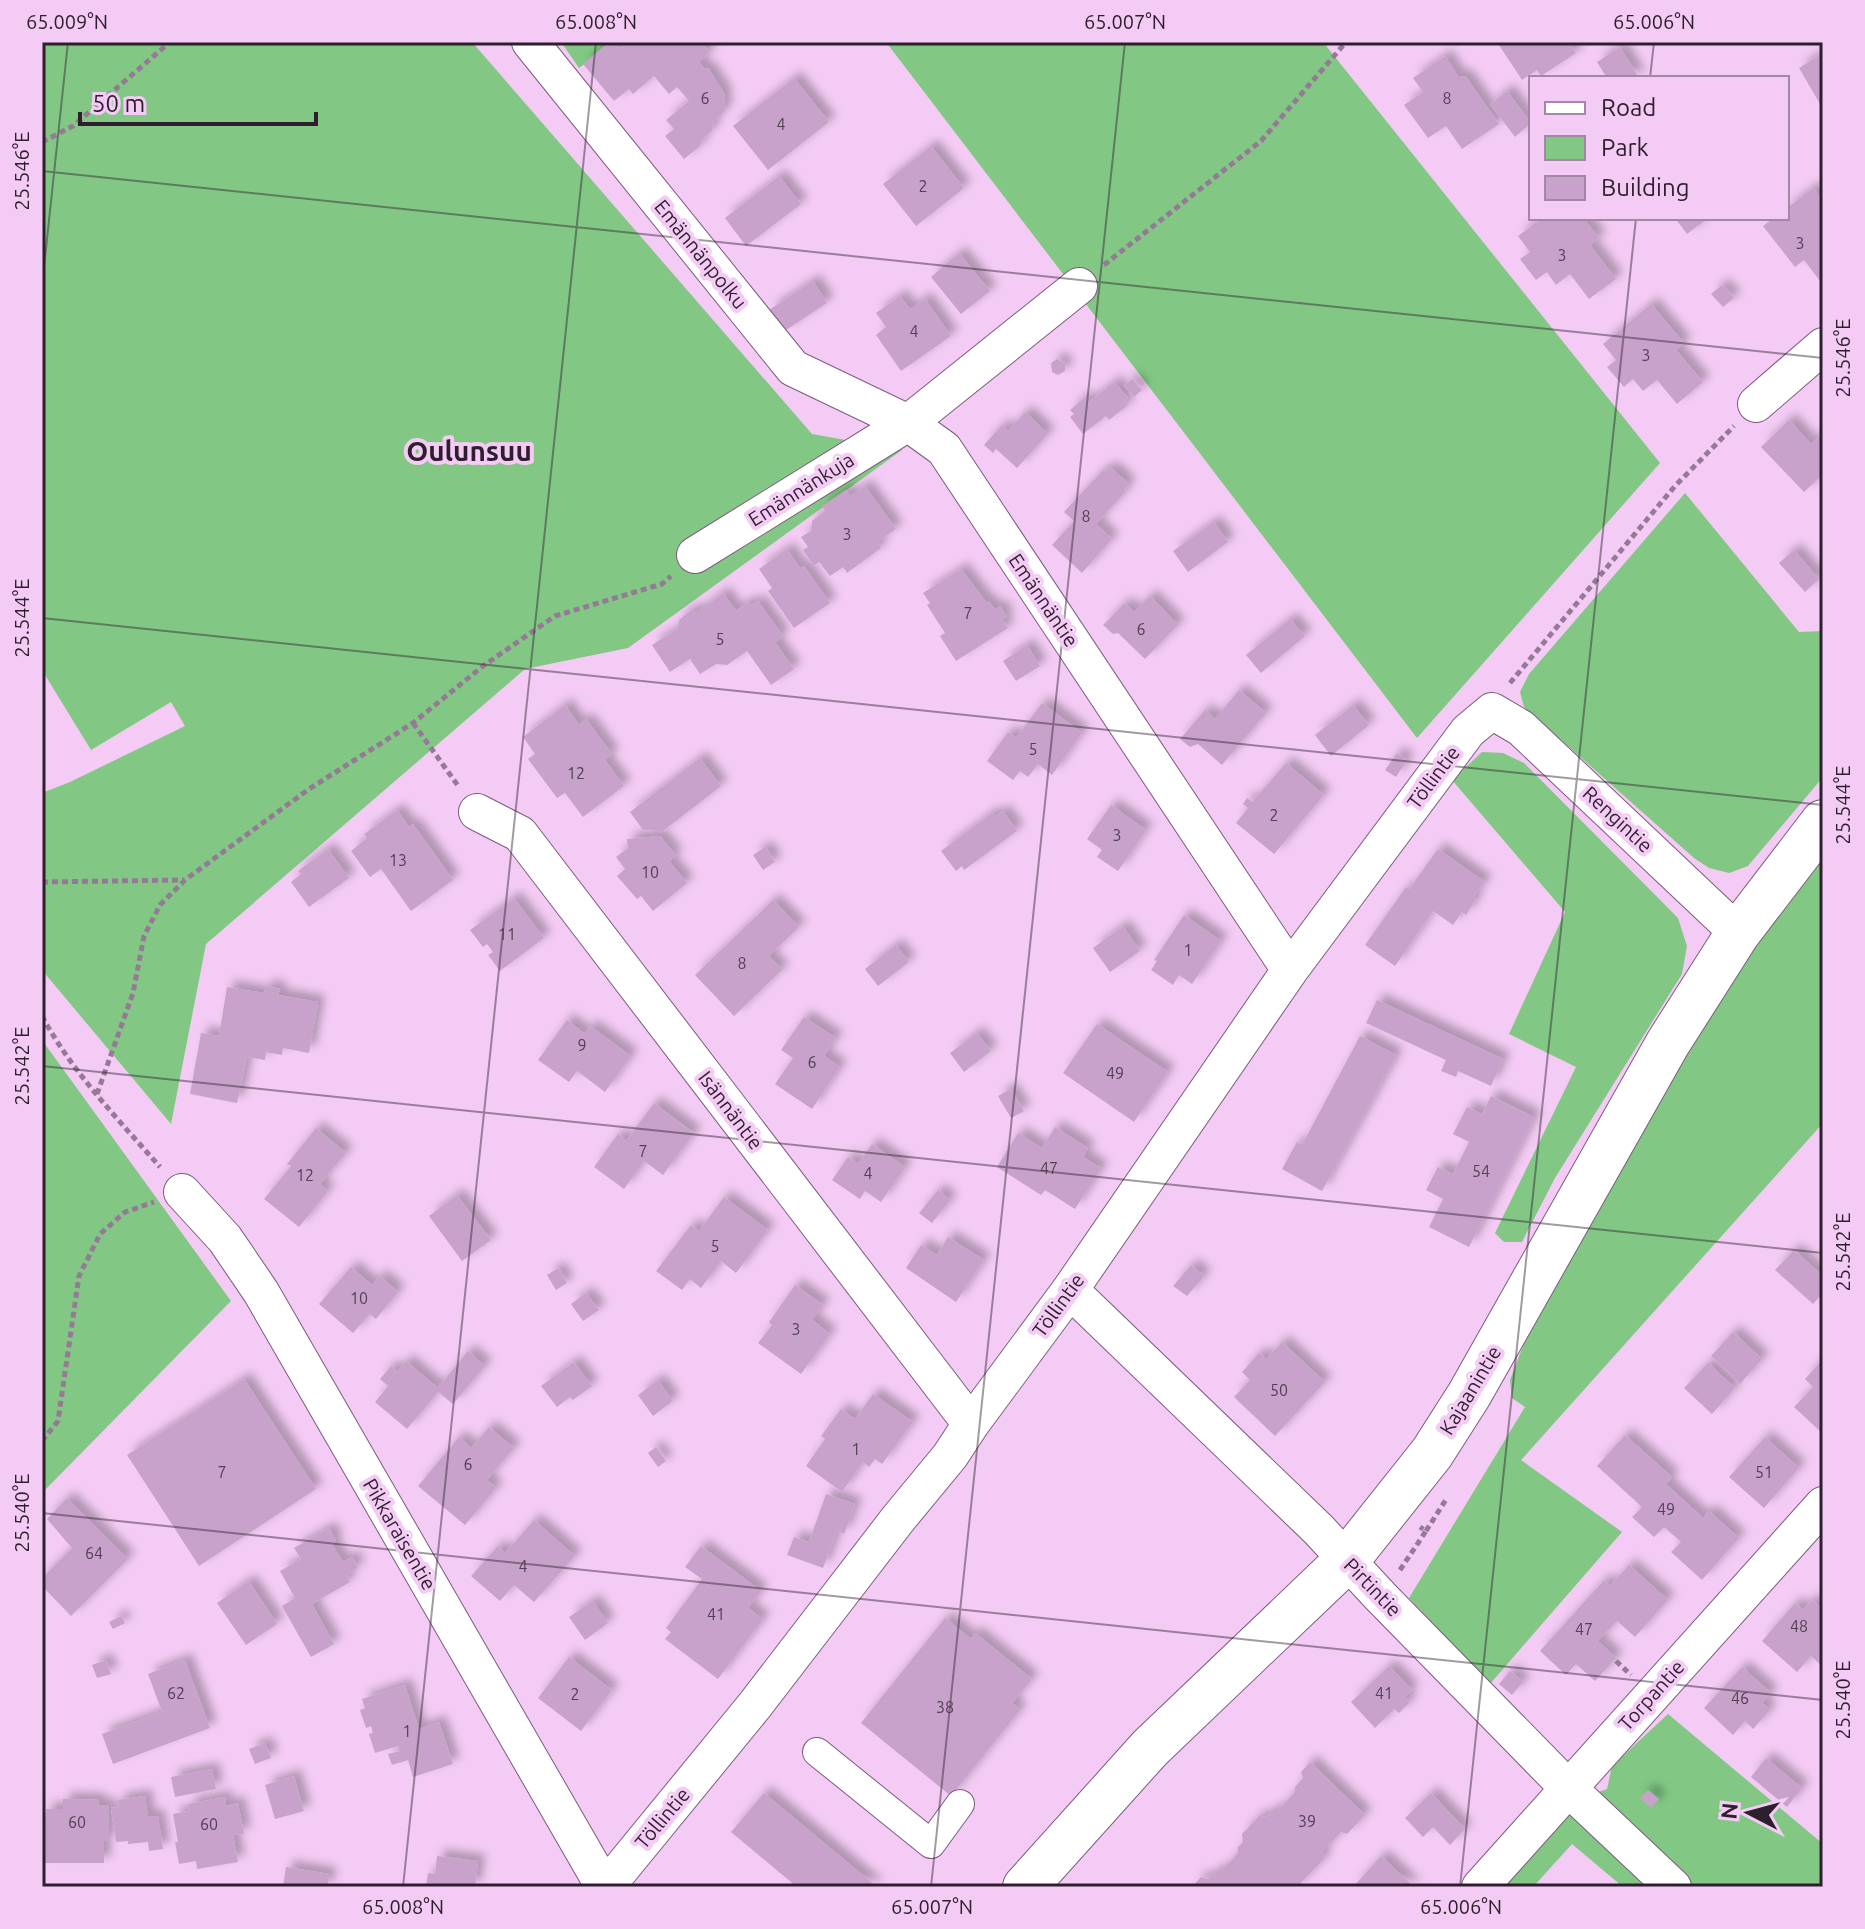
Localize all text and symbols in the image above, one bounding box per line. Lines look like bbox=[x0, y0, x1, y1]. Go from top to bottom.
text: 65.009°N bbox=[26, 10, 108, 33]
text: 65.008°N bbox=[555, 10, 637, 33]
text: 65.007°N bbox=[1084, 10, 1166, 33]
text: 65.006°N bbox=[1613, 10, 1695, 33]
scale bar bbox=[80, 76, 316, 126]
legend bbox=[1529, 76, 1789, 220]
house number: 6 bbox=[700, 89, 710, 107]
house number: 8 bbox=[1442, 89, 1452, 107]
text: 50 m bbox=[92, 90, 145, 117]
text: Road bbox=[1601, 94, 1656, 121]
house number: 4 bbox=[776, 115, 786, 133]
text: 25.546°E bbox=[10, 132, 33, 211]
text: Park bbox=[1601, 134, 1649, 161]
text: Building bbox=[1601, 174, 1689, 201]
house number: 2 bbox=[918, 177, 928, 195]
street label: Emännänpolku bbox=[650, 195, 752, 313]
house number: 3 bbox=[1795, 234, 1805, 252]
house number: 3 bbox=[1557, 246, 1567, 264]
text: 25.546°E bbox=[1831, 319, 1854, 398]
house number: 4 bbox=[909, 322, 919, 340]
house number: 3 bbox=[1641, 346, 1651, 364]
district label: Oulunsuu bbox=[406, 435, 532, 466]
street label: Emännänkuja bbox=[744, 447, 858, 531]
house number: 8 bbox=[1081, 507, 1091, 525]
house number: 3 bbox=[842, 525, 852, 543]
street label: Emännäntie bbox=[1005, 549, 1083, 651]
text: 25.544°E bbox=[10, 579, 33, 658]
house number: 7 bbox=[963, 604, 973, 622]
house number: 6 bbox=[1136, 620, 1146, 638]
house number: 5 bbox=[715, 630, 725, 648]
house number: 5 bbox=[1028, 740, 1038, 758]
street label: Töllintie bbox=[1402, 741, 1464, 813]
house number: 12 bbox=[567, 764, 585, 782]
text: 25.544°E bbox=[1831, 766, 1854, 845]
street label: Rengintie bbox=[1579, 781, 1657, 857]
house number: 2 bbox=[1269, 806, 1279, 824]
house number: 3 bbox=[1112, 826, 1122, 844]
house number: 13 bbox=[389, 851, 407, 869]
house number: 10 bbox=[641, 863, 659, 881]
house number: 11 bbox=[498, 925, 516, 943]
house number: 1 bbox=[1183, 941, 1193, 959]
house number: 8 bbox=[737, 954, 747, 972]
text: 25.542°E bbox=[10, 1027, 33, 1106]
house number: 9 bbox=[577, 1036, 587, 1054]
house number: 6 bbox=[807, 1053, 817, 1071]
house number: 49 bbox=[1106, 1064, 1124, 1082]
street label: Isännäntie bbox=[694, 1066, 768, 1154]
house number: 7 bbox=[638, 1142, 648, 1160]
house number: 47 bbox=[1040, 1159, 1058, 1177]
house number: 54 bbox=[1472, 1162, 1490, 1180]
house number: 4 bbox=[863, 1164, 873, 1182]
house number: 12 bbox=[296, 1166, 314, 1184]
text: 25.542°E bbox=[1831, 1213, 1854, 1292]
house number: 5 bbox=[710, 1237, 720, 1255]
street label: Töllintie bbox=[1027, 1269, 1089, 1341]
house number: 10 bbox=[350, 1289, 368, 1307]
house number: 3 bbox=[791, 1320, 801, 1338]
street label: Kajaanintie bbox=[1435, 1342, 1505, 1438]
house number: 50 bbox=[1270, 1381, 1288, 1399]
house number: 1 bbox=[851, 1440, 861, 1458]
house number: 6 bbox=[463, 1455, 473, 1473]
house number: 7 bbox=[217, 1463, 227, 1481]
house number: 51 bbox=[1755, 1463, 1773, 1481]
text: 25.540°E bbox=[10, 1474, 33, 1553]
street label: Pikkaraisentie bbox=[359, 1474, 441, 1594]
house number: 49 bbox=[1657, 1500, 1675, 1518]
house number: 64 bbox=[85, 1544, 103, 1562]
street label: Pirtintie bbox=[1340, 1553, 1406, 1621]
house number: 4 bbox=[518, 1557, 528, 1575]
house number: 41 bbox=[707, 1605, 725, 1623]
house number: 48 bbox=[1790, 1617, 1808, 1635]
house number: 47 bbox=[1575, 1620, 1593, 1638]
street label: Torpantie bbox=[1613, 1655, 1689, 1735]
text: 25.540°E bbox=[1831, 1661, 1854, 1740]
house number: 62 bbox=[167, 1684, 185, 1702]
house number: 41 bbox=[1375, 1684, 1393, 1702]
house number: 2 bbox=[570, 1685, 580, 1703]
house number: 46 bbox=[1731, 1689, 1749, 1707]
house number: 38 bbox=[936, 1698, 954, 1716]
house number: 1 bbox=[402, 1722, 412, 1740]
north arrow bbox=[1709, 1773, 1789, 1853]
street label: Töllintie bbox=[630, 1783, 694, 1853]
text: N bbox=[1715, 1801, 1742, 1820]
house number: 39 bbox=[1298, 1812, 1316, 1830]
house number: 60 bbox=[68, 1813, 86, 1831]
house number: 60 bbox=[200, 1815, 218, 1833]
text: 65.008°N bbox=[362, 1895, 444, 1918]
text: 65.007°N bbox=[891, 1895, 973, 1918]
text: 65.006°N bbox=[1420, 1895, 1502, 1918]

